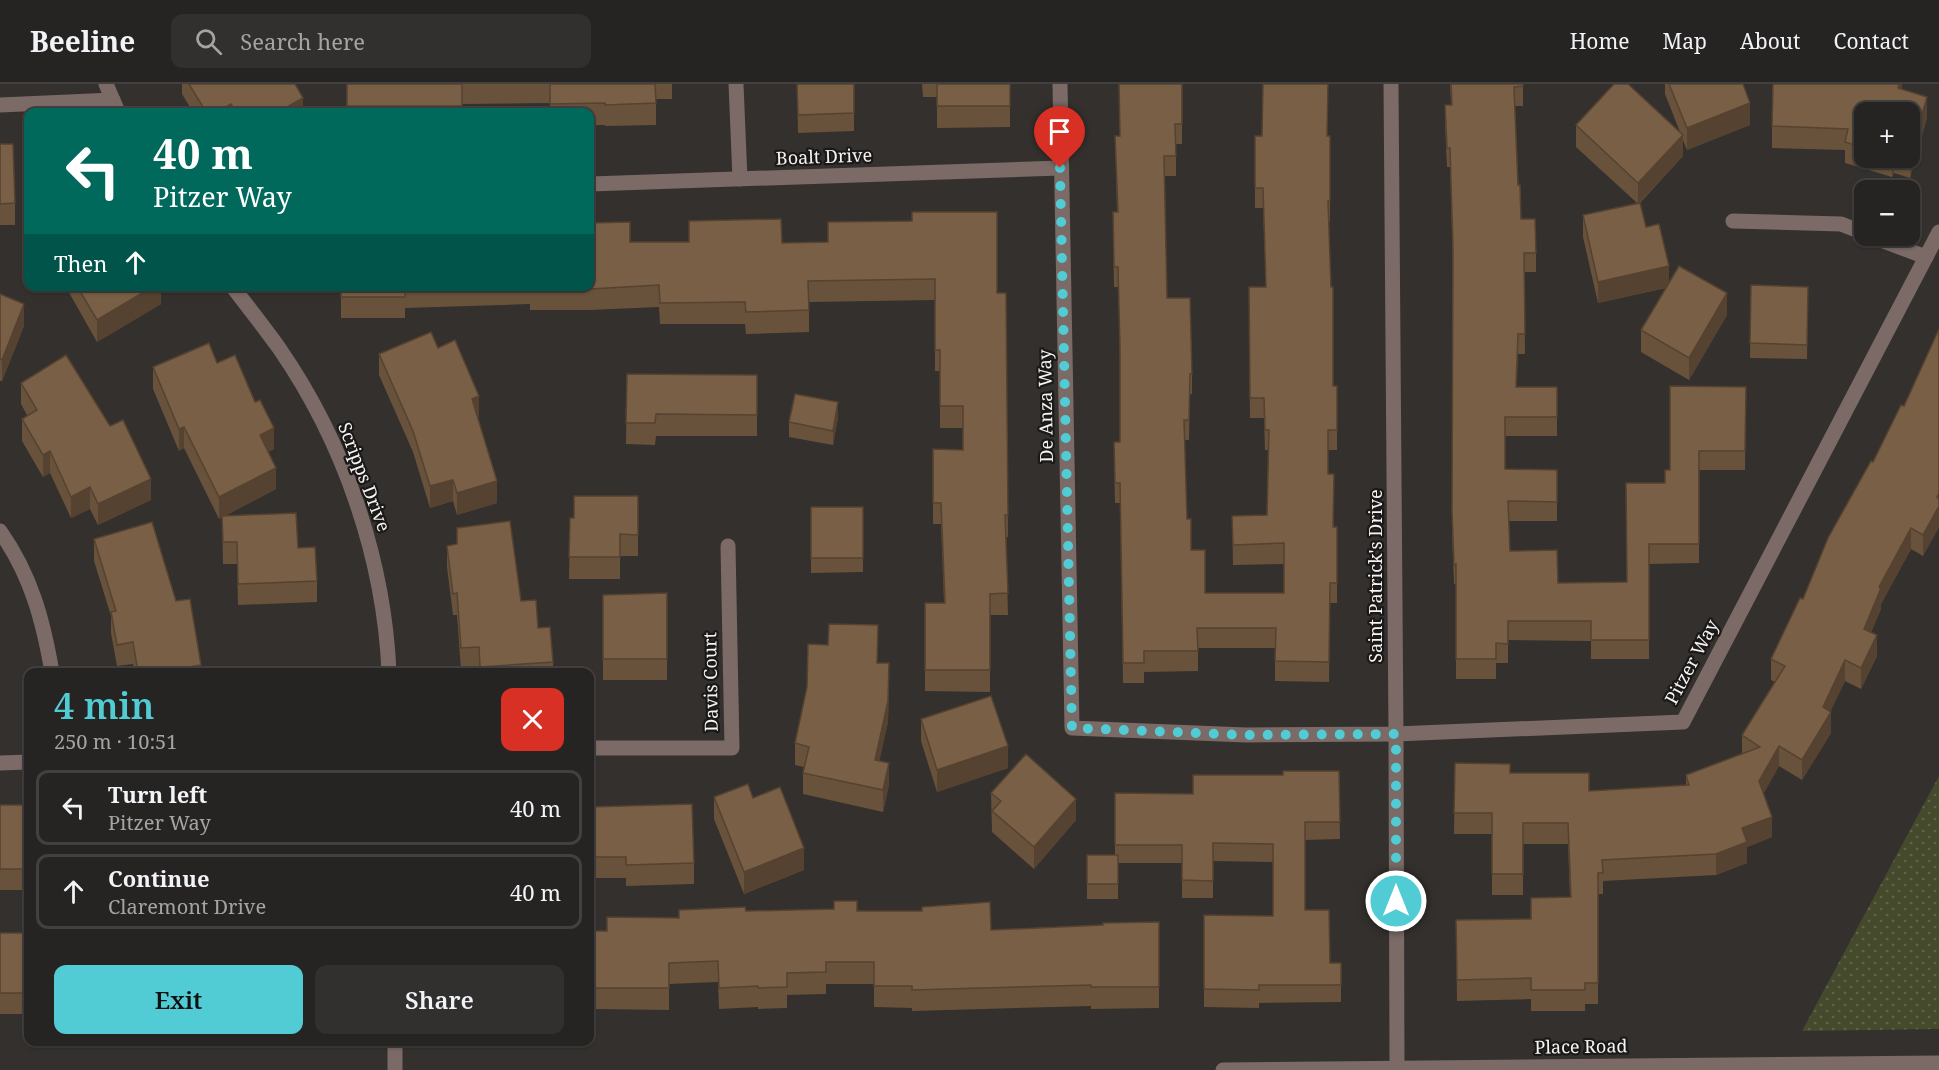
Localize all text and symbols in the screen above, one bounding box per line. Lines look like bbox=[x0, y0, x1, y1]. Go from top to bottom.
search box bbox=[171, 14, 591, 68]
text: Beeline bbox=[30, 22, 135, 60]
icon: search bbox=[192, 25, 225, 58]
text: Search here bbox=[240, 26, 365, 56]
text: Home bbox=[1570, 27, 1630, 55]
text: Map bbox=[1663, 27, 1707, 55]
text: About bbox=[1740, 27, 1801, 55]
text: Contact bbox=[1834, 27, 1909, 55]
map controls bbox=[1854, 102, 1920, 246]
button: + bbox=[1854, 102, 1920, 168]
pin bbox=[1034, 106, 1085, 168]
icon: arrive bbox=[1043, 115, 1076, 148]
text: 40 m bbox=[153, 124, 253, 181]
icon: left bbox=[54, 132, 132, 210]
street label: Boalt Drive bbox=[775, 142, 872, 170]
text: Pitzer Way bbox=[153, 178, 292, 215]
button: − bbox=[1854, 180, 1920, 246]
icon: ahead bbox=[119, 246, 152, 279]
text: Then bbox=[54, 248, 107, 278]
street label: De Anza Way bbox=[1032, 348, 1058, 463]
street label: Scripps Drive bbox=[333, 419, 397, 535]
street label: Saint Patrick's Drive bbox=[1363, 489, 1387, 663]
street label: Pitzer Way bbox=[1659, 614, 1724, 708]
street label: Davis Court bbox=[697, 632, 723, 732]
text: 4 min bbox=[54, 681, 155, 730]
button: close bbox=[501, 688, 564, 751]
text: 250 m · 10:51 bbox=[54, 728, 177, 755]
text: Turn left bbox=[108, 779, 207, 809]
icon: left bbox=[57, 791, 90, 824]
text: 40 m bbox=[510, 793, 561, 823]
text: Pitzer Way bbox=[108, 809, 211, 836]
text: Continue bbox=[108, 863, 210, 893]
position arrow bbox=[1364, 869, 1428, 933]
icon: ahead bbox=[57, 875, 90, 908]
text: 40 m bbox=[510, 877, 561, 907]
text: Claremont Drive bbox=[108, 893, 266, 920]
button: Exit bbox=[54, 965, 303, 1034]
button: Share bbox=[315, 965, 564, 1034]
street label: Place Road bbox=[1534, 1033, 1628, 1059]

